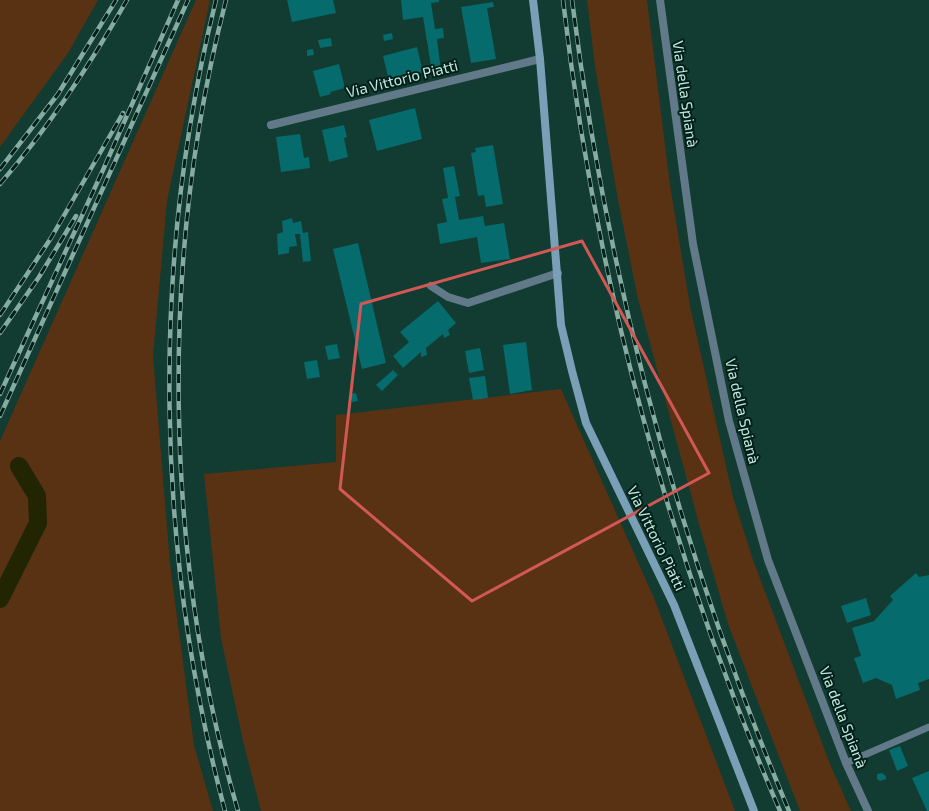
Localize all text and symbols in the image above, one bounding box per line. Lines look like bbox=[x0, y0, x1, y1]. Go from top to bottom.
street label: Via della Spianà bbox=[670, 39, 702, 149]
street label: Via Vittorio Piatti bbox=[344, 55, 460, 101]
street label: Via della Spianà bbox=[722, 357, 764, 465]
street label: Via Vittorio Piatti bbox=[624, 483, 690, 593]
street label: Via della Spianà bbox=[816, 664, 872, 770]

